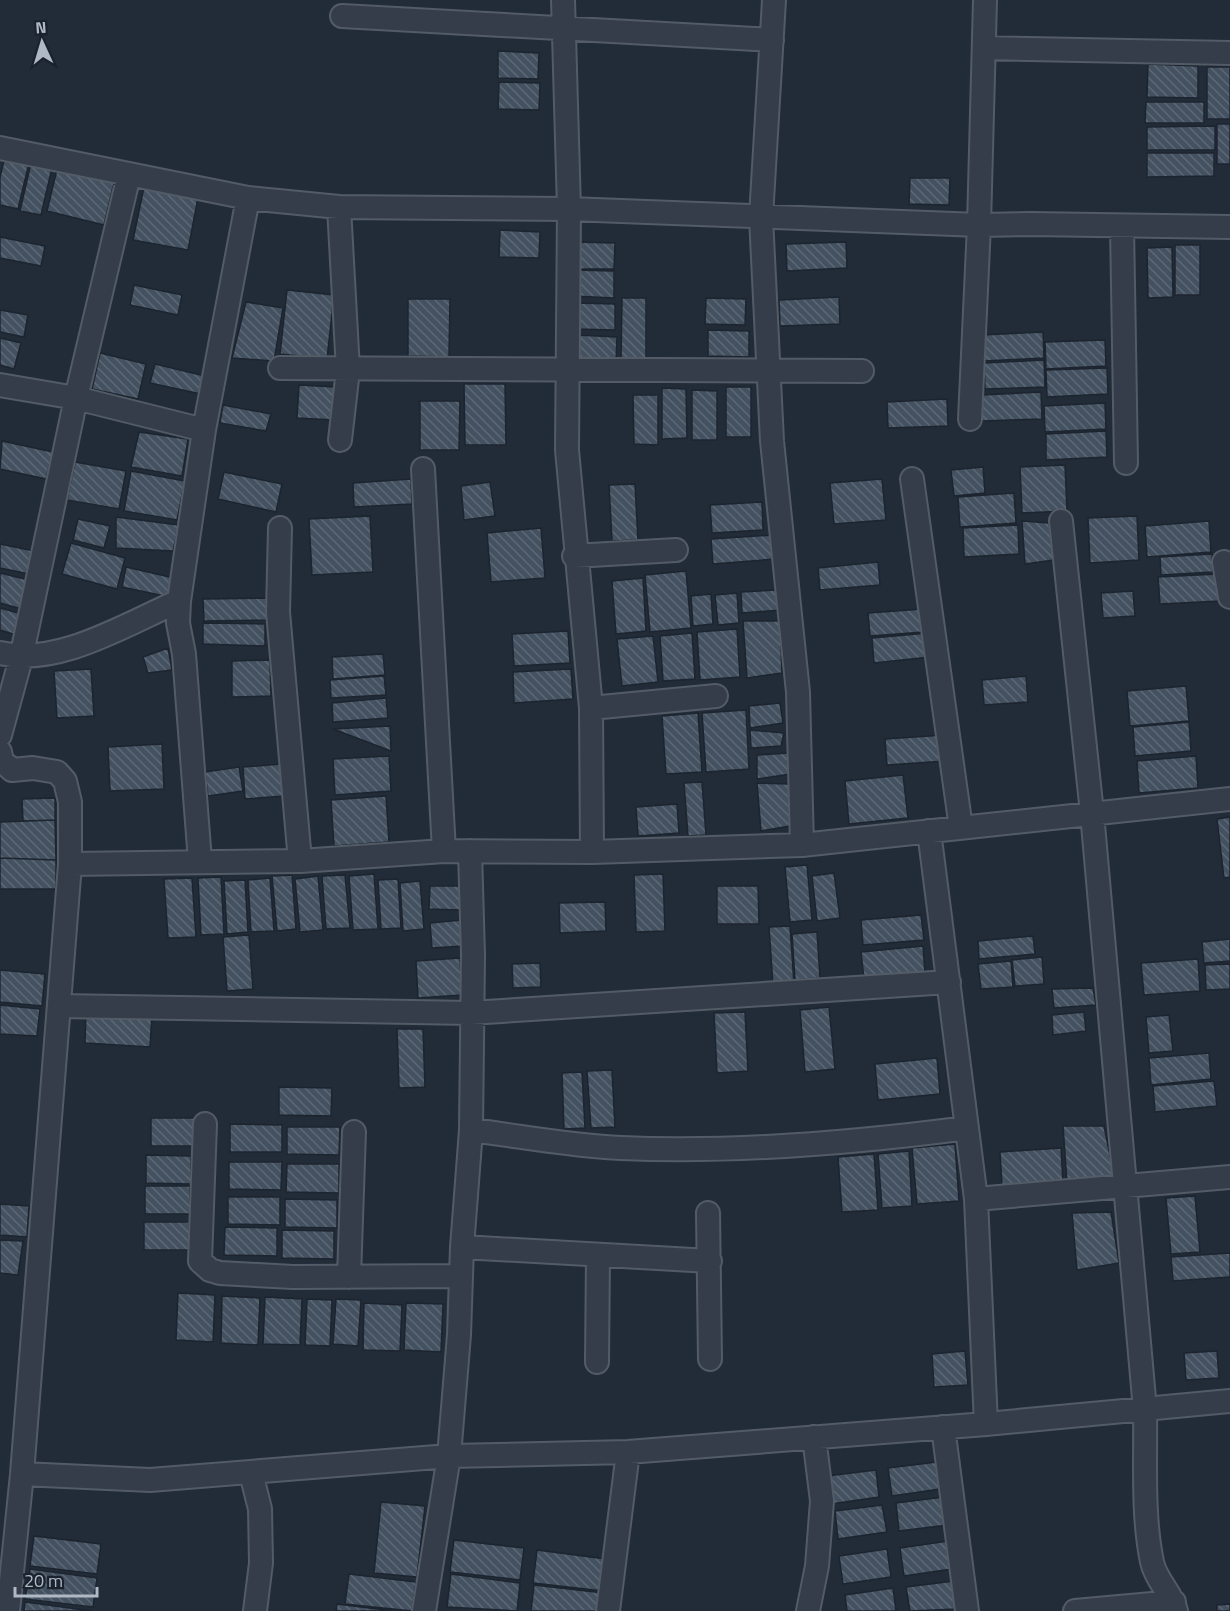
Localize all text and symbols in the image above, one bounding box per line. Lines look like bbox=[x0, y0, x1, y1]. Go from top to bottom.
north arrow bbox=[12, 12, 72, 72]
text: N bbox=[35, 15, 47, 39]
scale bar bbox=[15, 1560, 98, 1598]
text: 20 m bbox=[24, 1567, 63, 1594]

